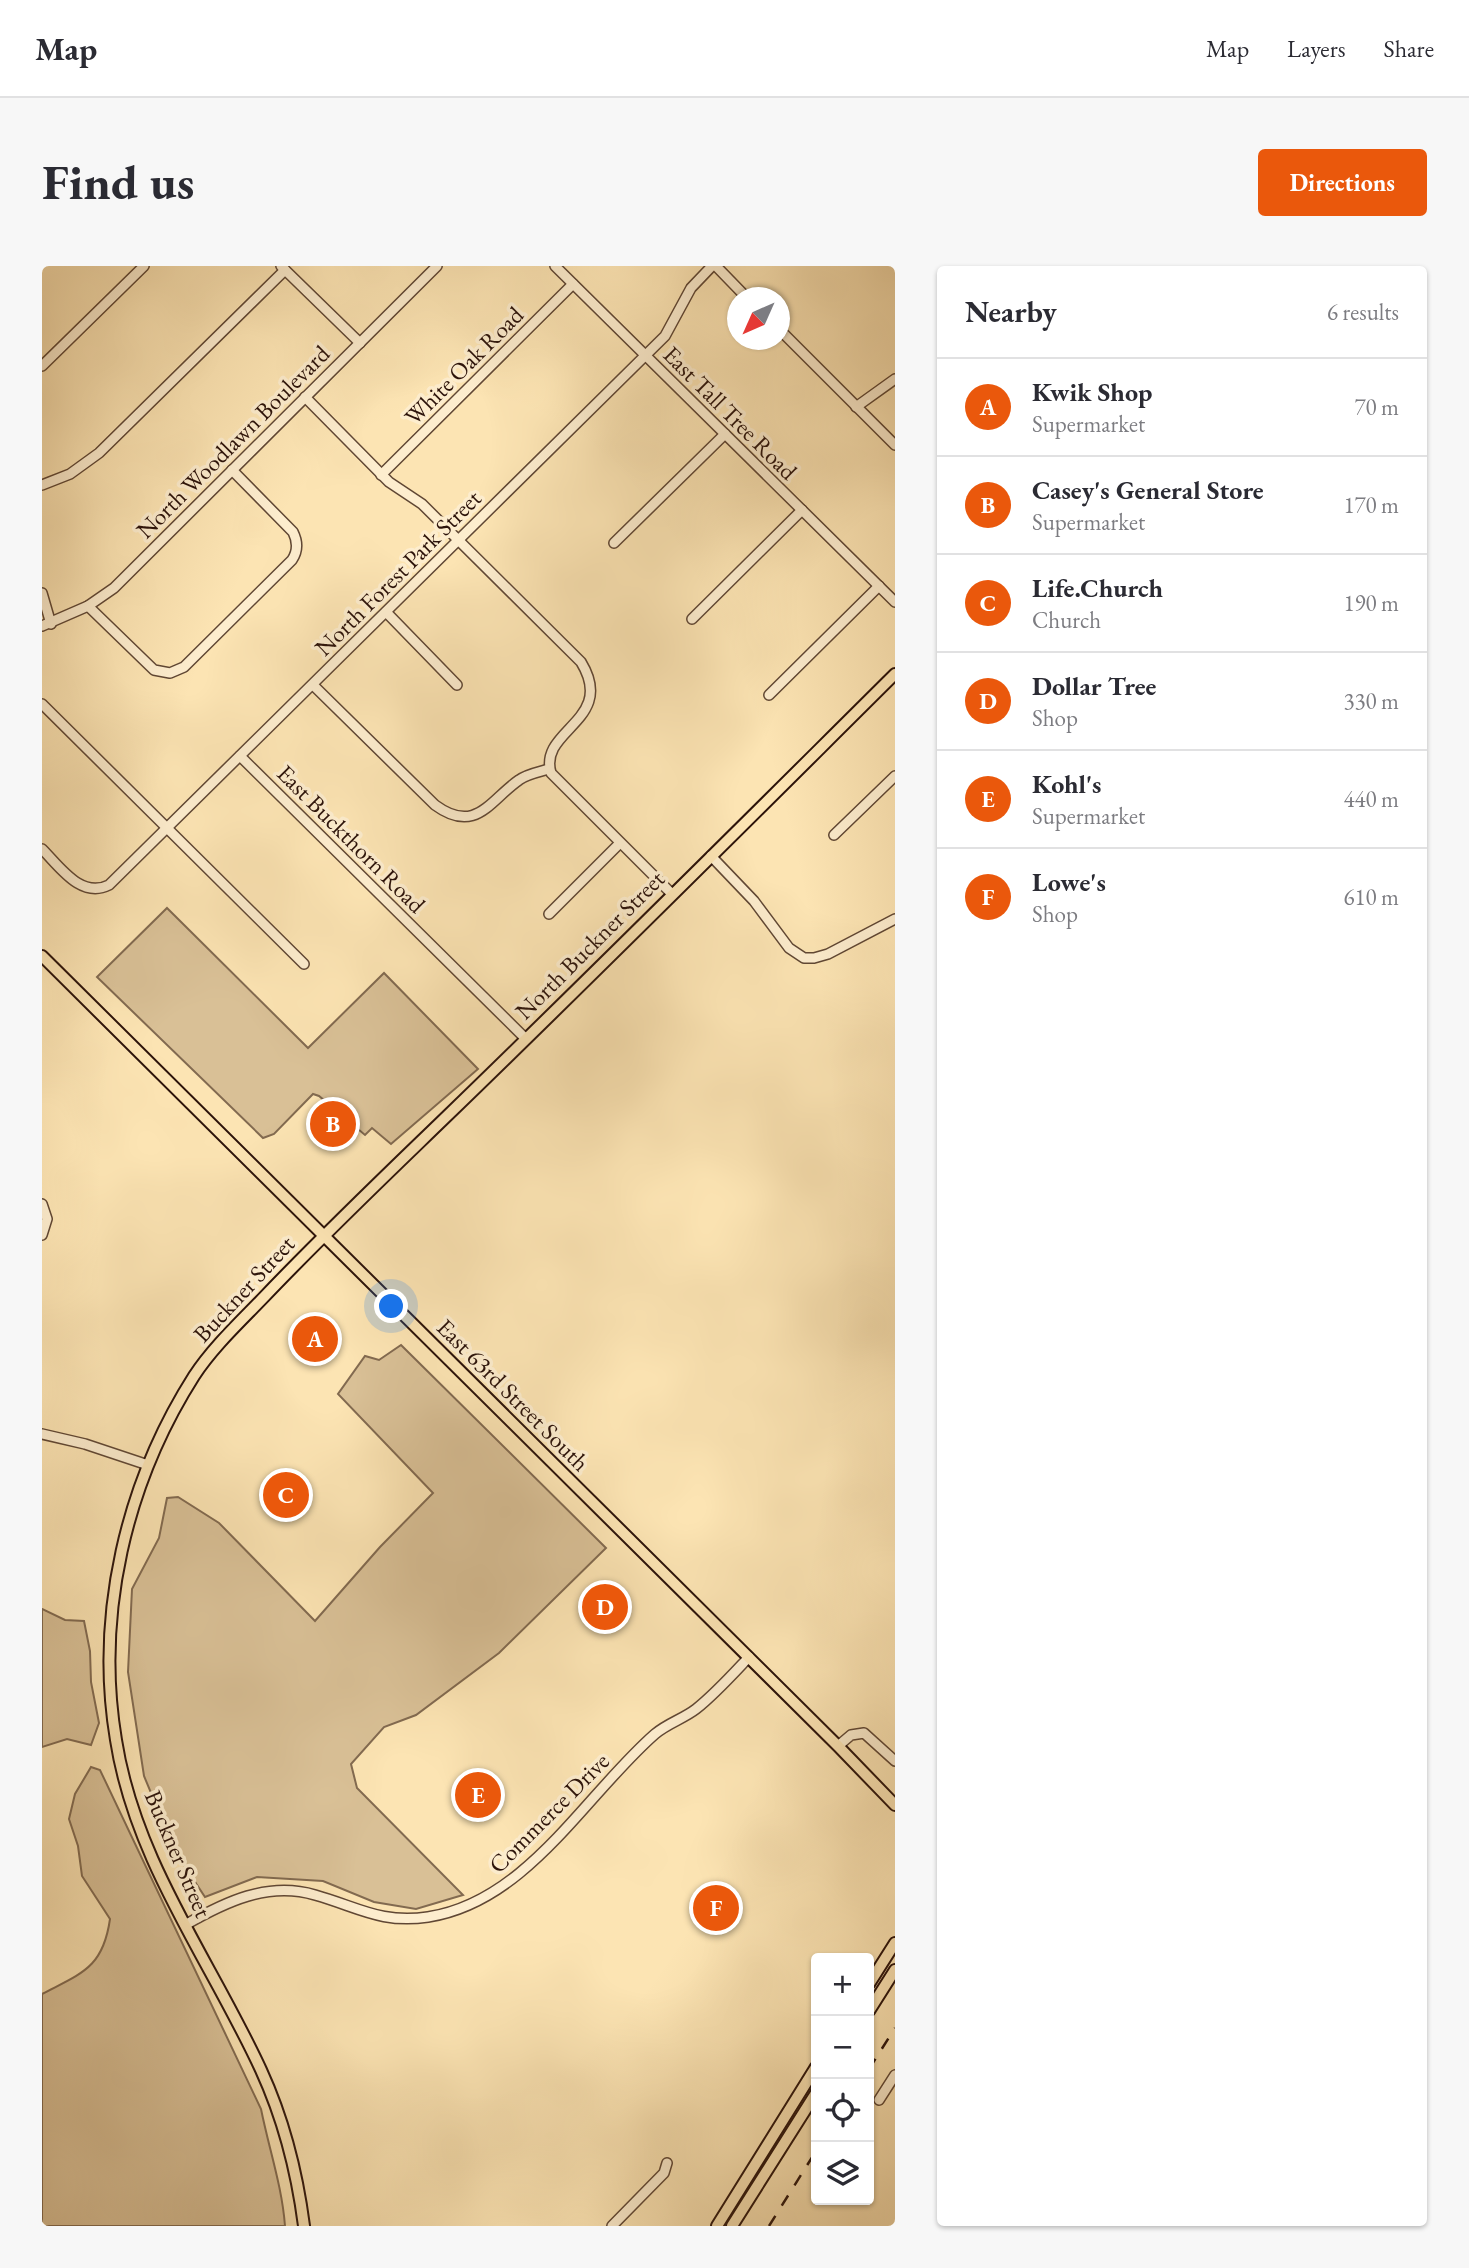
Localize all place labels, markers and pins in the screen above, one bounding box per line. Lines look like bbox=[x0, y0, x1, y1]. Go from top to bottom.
pin: B bbox=[310, 1098, 356, 1150]
pin: A bbox=[292, 1313, 338, 1365]
pin: C bbox=[263, 1469, 309, 1521]
pin: D bbox=[582, 1581, 628, 1633]
pin: E bbox=[455, 1769, 501, 1821]
pin: F bbox=[693, 1882, 739, 1934]

